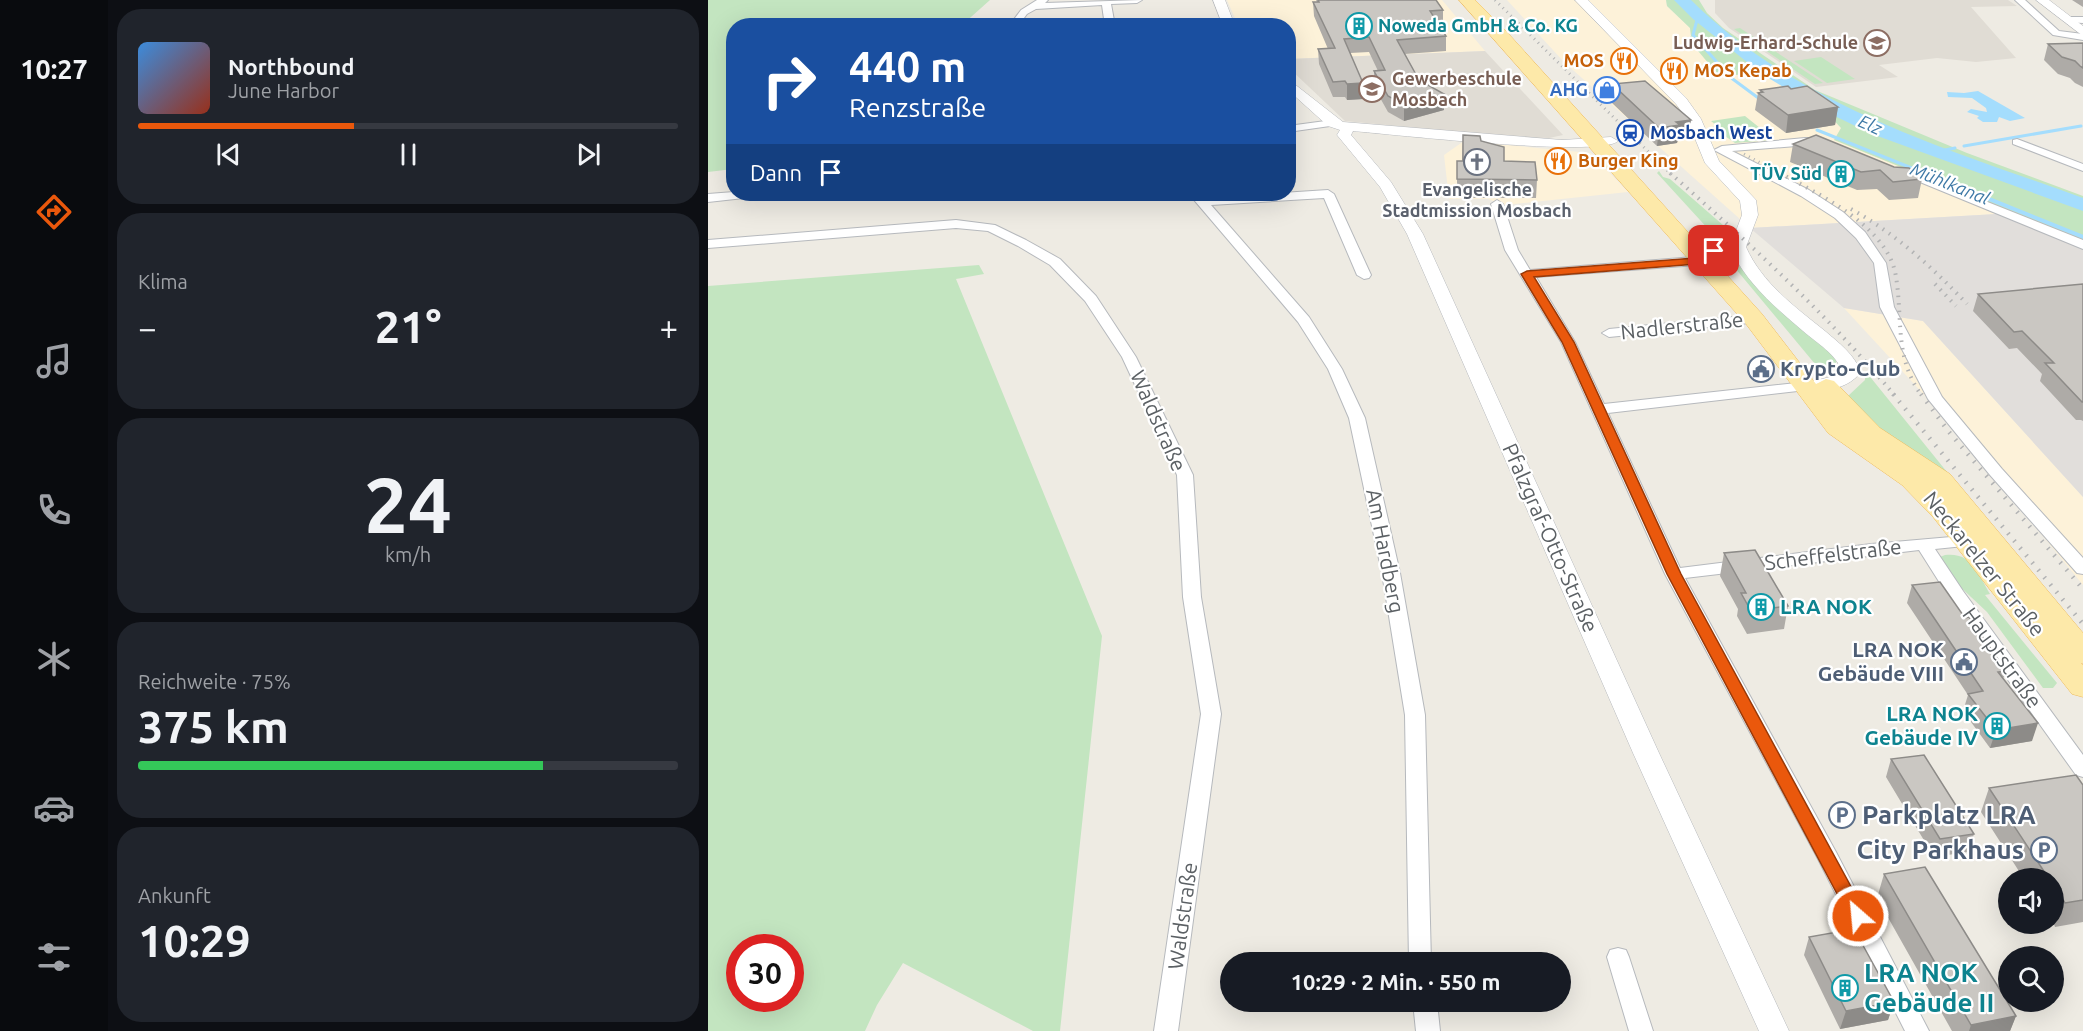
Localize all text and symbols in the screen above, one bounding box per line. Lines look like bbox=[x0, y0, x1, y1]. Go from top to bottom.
building icon: Noweda GmbH & Co. KG bbox=[1344, 11, 1374, 41]
place label: Noweda GmbH & Co. KG bbox=[1378, 15, 1578, 35]
school or university icon: Ludwig-Erhard-Schule bbox=[1862, 28, 1892, 58]
place label: Ludwig-Erhard-Schule bbox=[1673, 32, 1858, 52]
icon: right bbox=[750, 42, 828, 120]
text: 440 m bbox=[849, 43, 966, 90]
restaurant icon: MOS bbox=[1609, 46, 1639, 76]
place label: MOS bbox=[1564, 50, 1604, 70]
text: 10:27 bbox=[20, 54, 88, 84]
text: Northbound bbox=[228, 54, 354, 79]
restaurant icon: MOS Kepab bbox=[1659, 56, 1689, 86]
place label: MOS Kepab bbox=[1694, 60, 1792, 80]
place label: Gewerbeschule Mosbach bbox=[1392, 68, 1522, 109]
school or university icon: Gewerbeschule Mosbach bbox=[1357, 74, 1387, 104]
shop icon: AHG bbox=[1592, 75, 1622, 105]
text: June Harbor bbox=[228, 79, 339, 102]
place label: AHG bbox=[1550, 79, 1588, 99]
text: Renzstraße bbox=[849, 92, 986, 122]
water label: Elz bbox=[1856, 110, 1886, 138]
station icon: Mosbach West bbox=[1615, 118, 1645, 148]
place label: Mosbach West bbox=[1650, 122, 1773, 142]
icon: previous bbox=[212, 138, 245, 171]
icon: pause bbox=[392, 138, 425, 171]
icon: next bbox=[572, 138, 605, 171]
restaurant icon: Burger King bbox=[1543, 146, 1573, 176]
church icon: Evangelische Stadtmission Mosbach bbox=[1462, 147, 1492, 177]
place label: Burger King bbox=[1578, 150, 1679, 170]
icon: arrive bbox=[814, 156, 847, 189]
water label: Mühlkanal bbox=[1908, 158, 1993, 208]
building icon: TÜV Süd bbox=[1826, 159, 1856, 189]
text: Dann bbox=[750, 160, 802, 185]
place label: TÜV Süd bbox=[1750, 163, 1822, 183]
place label: Evangelische Stadtmission Mosbach bbox=[1382, 179, 1572, 220]
icon: directions bbox=[33, 191, 75, 233]
pin bbox=[1688, 225, 1739, 276]
icon: arrive bbox=[1697, 234, 1730, 267]
text: Klima bbox=[138, 270, 188, 293]
text: 21° bbox=[375, 301, 441, 352]
street label: Nadlerstraße bbox=[1619, 307, 1745, 343]
text: − bbox=[138, 309, 157, 346]
text: + bbox=[659, 309, 678, 346]
icon: music bbox=[33, 340, 75, 382]
public building icon: Krypto-Club bbox=[1746, 354, 1776, 384]
place label: Krypto-Club bbox=[1780, 356, 1900, 380]
street label: Waldstraße bbox=[1126, 366, 1192, 475]
street label: Pfalzgraf-Otto-Straße bbox=[1498, 439, 1603, 636]
text: 24 bbox=[364, 460, 452, 548]
street label: Neckarelzer Straße bbox=[1919, 486, 2050, 640]
street label: Am Hardberg bbox=[1362, 487, 1410, 615]
icon: phone bbox=[33, 489, 75, 531]
street label: Scheffelstraße bbox=[1763, 534, 1903, 574]
text: km/h bbox=[385, 543, 431, 566]
building icon: LRA NOK bbox=[1746, 592, 1776, 622]
place label: LRA NOK bbox=[1780, 594, 1872, 618]
street label: Hauptstraße bbox=[1958, 602, 2047, 712]
place label: LRA NOK Gebäude VIII bbox=[1818, 637, 1944, 685]
icon: climate bbox=[33, 638, 75, 680]
public building icon: LRA NOK Gebäude VIII bbox=[1949, 647, 1979, 677]
text: Reichweite · 75% bbox=[138, 670, 291, 693]
text: 375 km bbox=[138, 701, 289, 752]
place label: LRA NOK Gebäude IV bbox=[1864, 701, 1978, 749]
building icon: LRA NOK Gebäude IV bbox=[1982, 711, 2012, 741]
icon: car bbox=[33, 787, 75, 829]
parking icon: Parkplatz LRA bbox=[1827, 800, 1857, 830]
place label: Parkplatz LRA bbox=[1862, 800, 2037, 829]
place label: City Parkhaus bbox=[1857, 835, 2024, 864]
parking icon: City Parkhaus bbox=[2029, 835, 2059, 865]
street label: Waldstraße bbox=[1163, 861, 1201, 971]
map controls bbox=[1998, 868, 2064, 1012]
button: sound bbox=[1998, 868, 2064, 934]
text: Ankunft bbox=[138, 884, 211, 907]
position arrow bbox=[1826, 884, 1890, 948]
text: 10:29 bbox=[138, 915, 251, 966]
speed limit sign: 30 bbox=[726, 934, 804, 1012]
icon: filters bbox=[33, 936, 75, 978]
button: search bbox=[1998, 946, 2064, 1012]
place label: LRA NOK Gebäude II bbox=[1864, 958, 1994, 1017]
text: 10:29 · 2 Min. · 550 m bbox=[1291, 969, 1500, 994]
building icon: LRA NOK Gebäude II bbox=[1830, 973, 1860, 1003]

